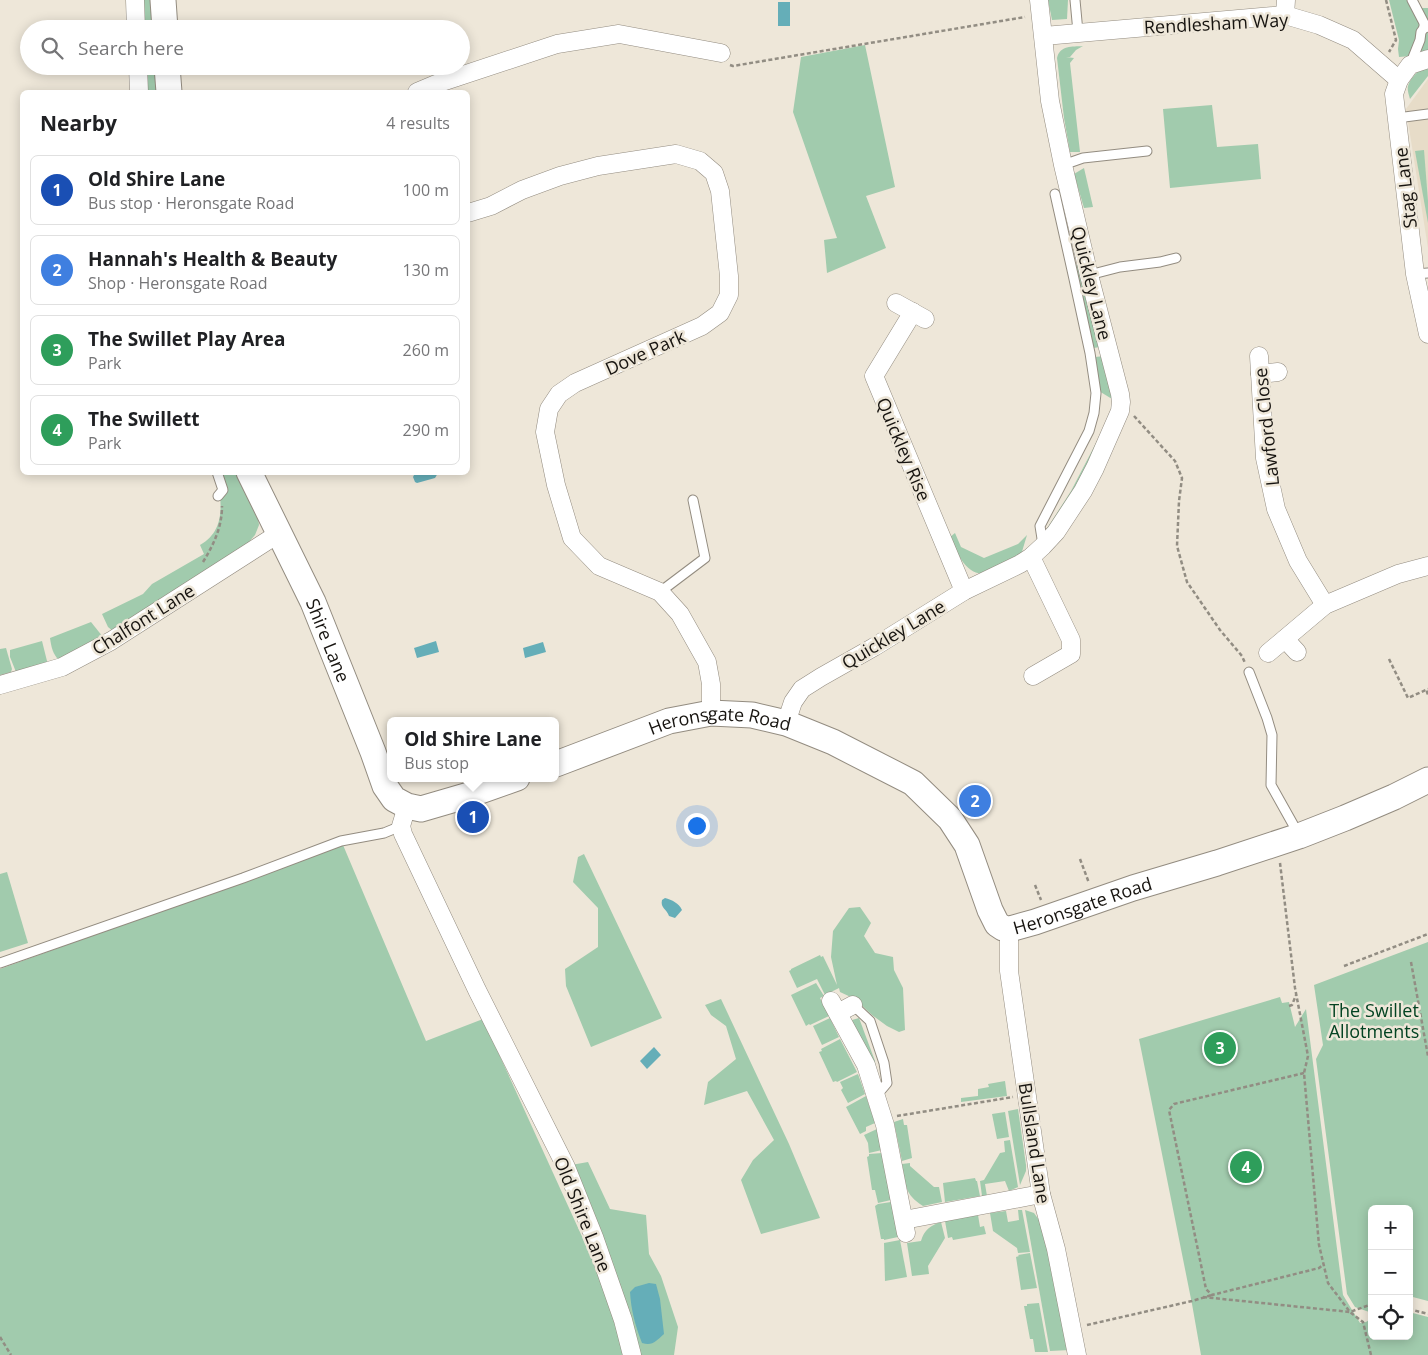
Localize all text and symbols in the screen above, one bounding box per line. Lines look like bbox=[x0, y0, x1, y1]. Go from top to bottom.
street label: Rendlesham Way bbox=[1143, 7, 1290, 39]
search box bbox=[20, 20, 470, 75]
icon: search bbox=[38, 34, 66, 62]
text: Search here bbox=[78, 35, 184, 61]
text: Nearby bbox=[40, 109, 117, 137]
text: 4 results bbox=[386, 112, 450, 134]
street label: Stag Lane bbox=[1388, 146, 1422, 230]
text: Old Shire Lane bbox=[88, 166, 225, 192]
text: 1 bbox=[52, 179, 62, 201]
text: 100 m bbox=[403, 179, 449, 201]
text: Bus stop · Heronsgate Road bbox=[88, 192, 294, 214]
street label: Quickley Lane bbox=[1066, 224, 1118, 342]
text: Hannah's Health & Beauty bbox=[88, 246, 337, 272]
text: 2 bbox=[52, 259, 62, 281]
text: 130 m bbox=[403, 259, 449, 281]
text: Shop · Heronsgate Road bbox=[88, 272, 268, 294]
street label: Dove Park bbox=[601, 323, 689, 380]
text: The Swillet Play Area bbox=[88, 326, 286, 352]
text: 3 bbox=[52, 339, 62, 361]
text: 260 m bbox=[403, 339, 449, 361]
text: Park bbox=[88, 352, 121, 374]
street label: Lawford Close bbox=[1248, 367, 1284, 487]
street label: Quickley Rise bbox=[871, 394, 937, 504]
text: The Swillett bbox=[88, 406, 200, 432]
text: 4 bbox=[52, 419, 62, 441]
text: 290 m bbox=[403, 419, 449, 441]
text: Park bbox=[88, 432, 121, 454]
street label: Chalfont Lane bbox=[87, 578, 199, 660]
street label: Quickley Lane bbox=[837, 594, 949, 674]
street label: Shire Lane bbox=[301, 595, 356, 686]
street label: Heronsgate Road bbox=[645, 701, 794, 740]
popup bbox=[387, 717, 559, 782]
text: Old Shire Lane bbox=[404, 726, 542, 752]
text: Bus stop bbox=[404, 752, 469, 774]
pin: 2 bbox=[959, 782, 991, 820]
pin: 1 bbox=[457, 798, 489, 836]
your location bbox=[684, 813, 710, 839]
street label: Heronsgate Road bbox=[1010, 871, 1155, 940]
park label: The Swillet Allotments bbox=[1329, 998, 1419, 1043]
pin: 3 bbox=[1204, 1029, 1236, 1067]
street label: Bullsland Lane bbox=[1014, 1081, 1056, 1205]
pin: 4 bbox=[1230, 1148, 1262, 1186]
street label: Old Shire Lane bbox=[549, 1153, 617, 1275]
map controls bbox=[1368, 1205, 1413, 1340]
button: + bbox=[1368, 1205, 1413, 1250]
button: − bbox=[1368, 1250, 1413, 1295]
button: locate bbox=[1368, 1295, 1413, 1340]

